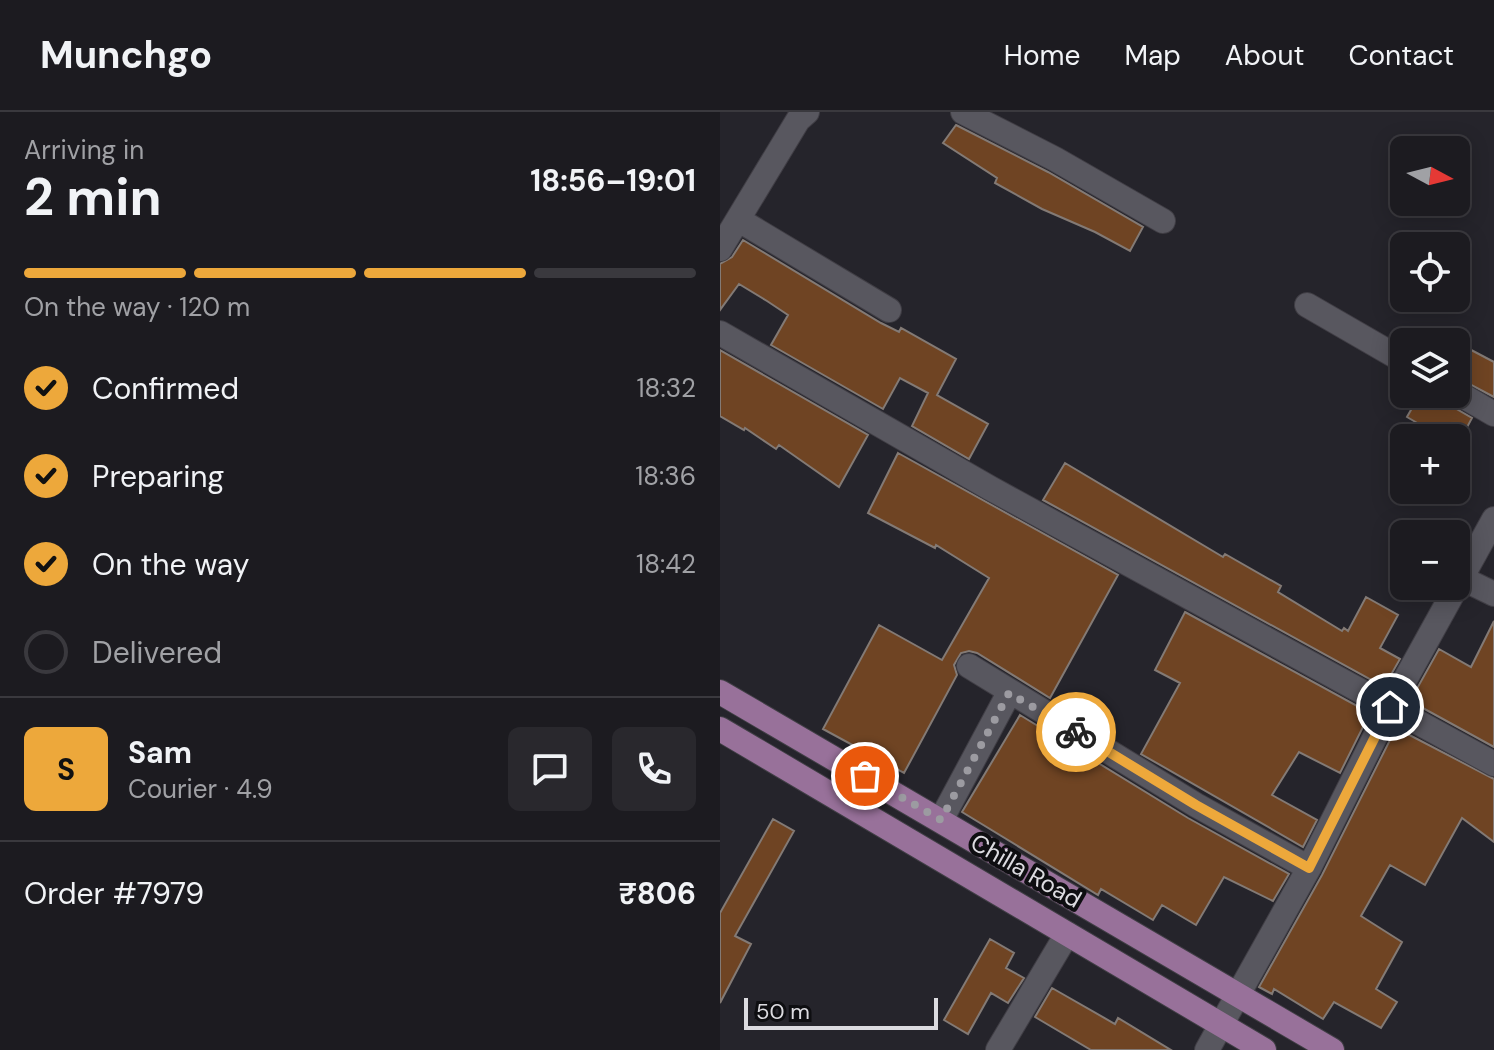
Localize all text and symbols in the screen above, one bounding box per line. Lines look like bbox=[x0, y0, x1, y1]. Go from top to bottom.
text: Munchgo bbox=[40, 30, 212, 80]
text: Home bbox=[1004, 37, 1080, 74]
text: Map bbox=[1124, 37, 1181, 74]
text: About bbox=[1225, 37, 1304, 74]
text: Contact bbox=[1348, 37, 1454, 74]
text: Arriving in bbox=[24, 133, 144, 167]
north arrow bbox=[1390, 136, 1470, 216]
map controls bbox=[1390, 136, 1470, 600]
text: 18:56–19:01 bbox=[530, 161, 696, 200]
text: 2 min bbox=[24, 163, 162, 231]
button: locate bbox=[1390, 232, 1470, 312]
text: On the way · 120 m bbox=[24, 290, 250, 324]
button: layers bbox=[1390, 328, 1470, 408]
icon: check bbox=[24, 366, 68, 410]
text: Confirmed bbox=[92, 369, 239, 408]
text: 18:32 bbox=[636, 371, 696, 405]
button: + bbox=[1390, 424, 1470, 504]
icon: check bbox=[24, 454, 68, 498]
text: Preparing bbox=[92, 457, 224, 496]
text: 18:36 bbox=[635, 459, 696, 493]
button: − bbox=[1390, 520, 1470, 600]
icon: check bbox=[24, 542, 68, 586]
text: On the way bbox=[92, 545, 249, 584]
text: 18:42 bbox=[636, 547, 696, 581]
text: Delivered bbox=[92, 633, 222, 672]
pin bbox=[1356, 673, 1424, 741]
icon: home bbox=[1368, 685, 1412, 729]
courier bbox=[1036, 692, 1116, 772]
icon: bike bbox=[1054, 710, 1098, 754]
button: chat bbox=[508, 727, 592, 811]
button: phone bbox=[612, 727, 696, 811]
text: Sam bbox=[128, 733, 192, 772]
pin bbox=[831, 742, 899, 810]
text: S bbox=[57, 750, 75, 789]
icon: bag bbox=[843, 754, 887, 798]
text: Courier · 4.9 bbox=[128, 772, 273, 806]
street label: Chilla Road bbox=[965, 826, 1087, 915]
text: Order #7979 bbox=[24, 874, 204, 913]
text: ₹806 bbox=[618, 874, 696, 913]
scale bar bbox=[744, 994, 938, 1030]
text: 50 m bbox=[756, 997, 810, 1026]

